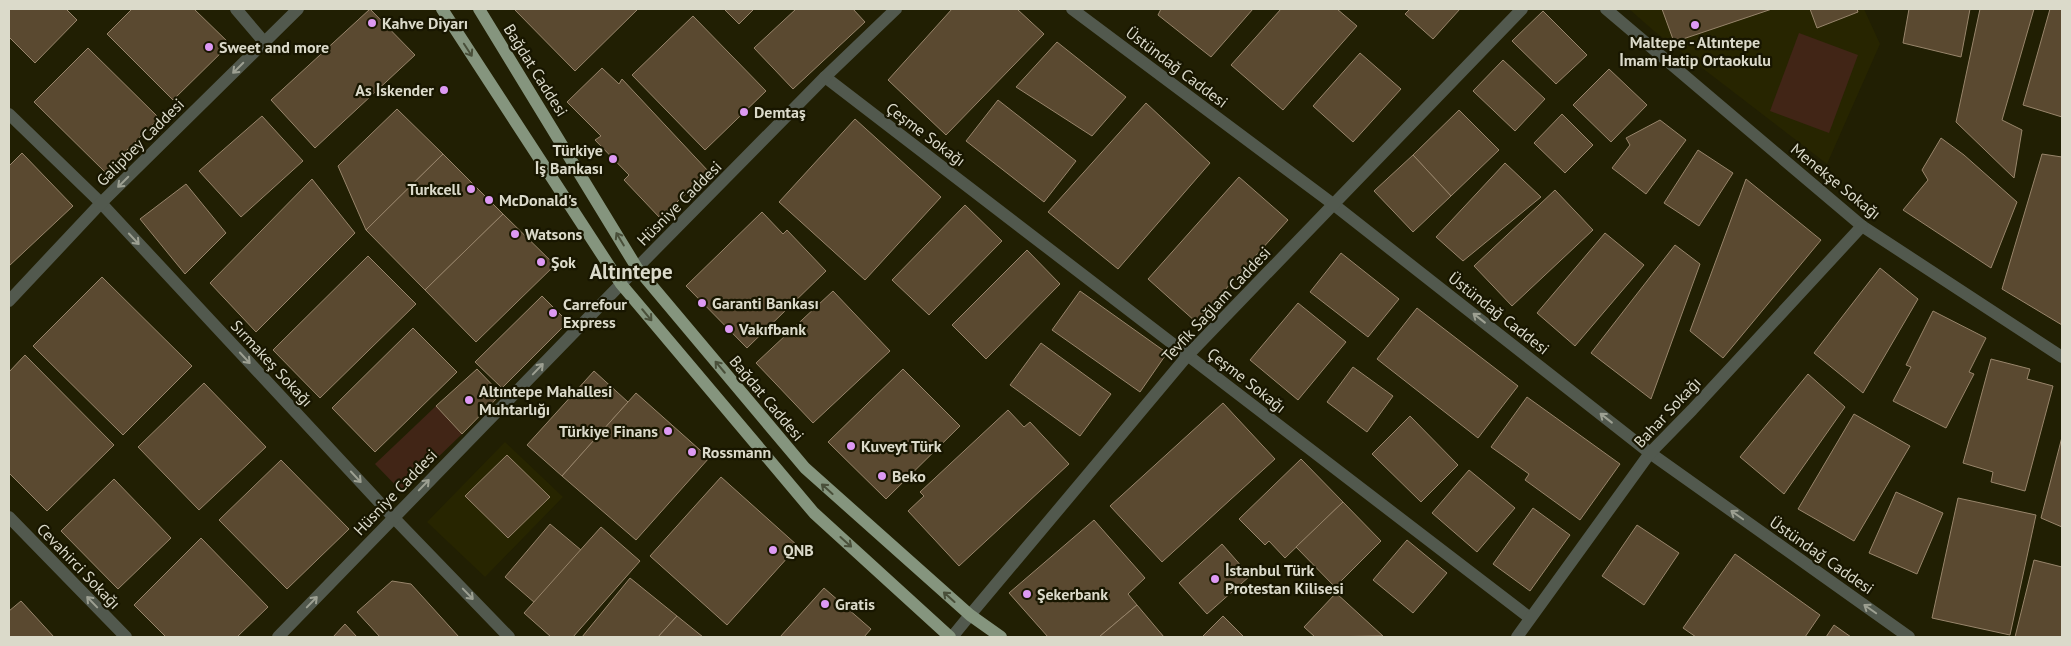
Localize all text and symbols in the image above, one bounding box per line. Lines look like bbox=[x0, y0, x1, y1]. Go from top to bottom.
place label: Kahve Diyarı bbox=[382, 13, 468, 33]
marker: Kahve Diyarı bbox=[366, 17, 378, 29]
marker: Maltepe - Altıntepe İmam Hatip Ortaokulu bbox=[1689, 19, 1701, 31]
street label: Bağdat Caddesi bbox=[500, 20, 572, 120]
street label: Üstündağ Caddesi bbox=[1122, 22, 1232, 112]
place label: Maltepe - Altıntepe İmam Hatip Ortaokulu bbox=[1619, 32, 1771, 70]
place label: Sweet and more bbox=[219, 37, 329, 57]
marker: Sweet and more bbox=[203, 41, 215, 53]
one-way arrow bbox=[464, 42, 474, 56]
one-way arrow bbox=[232, 61, 244, 74]
place label: As İskender bbox=[355, 80, 434, 100]
marker: As İskender bbox=[438, 84, 450, 96]
street label: Galipbey Caddesi bbox=[92, 94, 188, 190]
street label: Çeşme Sokağı bbox=[882, 98, 970, 170]
place label: Demtaş bbox=[754, 102, 806, 122]
marker: Demtaş bbox=[738, 106, 750, 118]
street label: Menekşe Sokağı bbox=[1787, 139, 1885, 223]
place label: Türkiye İş Bankası bbox=[535, 140, 603, 178]
marker: Türkiye İş Bankası bbox=[607, 153, 619, 165]
street label: Hüsniye Caddesi bbox=[632, 156, 726, 250]
one-way arrow bbox=[116, 176, 129, 188]
place label: Turkcell bbox=[408, 179, 461, 199]
marker: Turkcell bbox=[465, 183, 477, 195]
place label: McDonald's bbox=[499, 190, 578, 210]
marker: McDonald's bbox=[483, 194, 495, 206]
place label: Watsons bbox=[525, 224, 583, 244]
marker: Watsons bbox=[509, 228, 521, 240]
one-way arrow bbox=[128, 232, 140, 245]
one-way arrow bbox=[614, 233, 624, 247]
street label: Tevfik Sağlam Caddesi bbox=[1157, 242, 1275, 366]
place label: Şok bbox=[551, 252, 576, 272]
marker: Şok bbox=[535, 256, 547, 268]
district label: Altıntepe bbox=[589, 258, 673, 285]
street label: Üstündağ Caddesi bbox=[1445, 267, 1553, 359]
place label: Garanti Bankası bbox=[712, 293, 819, 313]
place label: Carrefour Express bbox=[563, 294, 627, 332]
marker: Garanti Bankası bbox=[696, 297, 708, 309]
marker: Carrefour Express bbox=[547, 307, 559, 319]
one-way arrow bbox=[641, 308, 652, 321]
one-way arrow bbox=[1473, 312, 1486, 323]
street label: Sırmakeş Sokağı bbox=[227, 315, 317, 411]
place label: Vakıfbank bbox=[738, 319, 806, 339]
marker: Vakıfbank bbox=[723, 323, 735, 335]
street label: Çeşme Sokağı bbox=[1204, 343, 1290, 417]
one-way arrow bbox=[239, 351, 251, 364]
street label: Bağdat Caddesi bbox=[726, 351, 808, 445]
one-way arrow bbox=[714, 361, 725, 374]
one-way arrow bbox=[532, 362, 544, 375]
street label: Bahar Sokağı bbox=[1629, 373, 1705, 451]
place label: Altıntepe Mahallesi Muhtarlığı bbox=[479, 381, 612, 419]
marker: Altıntepe Mahallesi Muhtarlığı bbox=[463, 394, 475, 406]
one-way arrow bbox=[1600, 413, 1613, 424]
place label: Türkiye Finans bbox=[559, 421, 658, 441]
marker: Türkiye Finans bbox=[662, 425, 674, 437]
place label: Kuveyt Türk bbox=[861, 436, 942, 456]
marker: Kuveyt Türk bbox=[845, 440, 857, 452]
place label: Rossmann bbox=[702, 442, 771, 462]
street label: Hüsniye Caddesi bbox=[349, 445, 441, 539]
marker: Rossmann bbox=[686, 446, 698, 458]
place label: Beko bbox=[892, 466, 926, 486]
one-way arrow bbox=[350, 470, 362, 483]
marker: Beko bbox=[876, 470, 888, 482]
one-way arrow bbox=[418, 479, 430, 491]
one-way arrow bbox=[821, 483, 834, 494]
one-way arrow bbox=[1730, 510, 1744, 520]
street label: Üstündağ Caddesi bbox=[1766, 512, 1878, 598]
street label: Cevahirci Sokağı bbox=[33, 519, 125, 613]
one-way arrow bbox=[839, 536, 852, 548]
place label: QNB bbox=[783, 540, 814, 560]
marker: QNB bbox=[767, 544, 779, 556]
place label: İstanbul Türk Protestan Kilisesi bbox=[1225, 560, 1344, 598]
marker: İstanbul Türk Protestan Kilisesi bbox=[1209, 573, 1221, 585]
place label: Şekerbank bbox=[1037, 584, 1108, 604]
one-way arrow bbox=[462, 588, 474, 601]
marker: Şekerbank bbox=[1021, 588, 1033, 600]
one-way arrow bbox=[942, 591, 955, 602]
place label: Gratis bbox=[835, 594, 875, 614]
one-way arrow bbox=[86, 596, 98, 609]
one-way arrow bbox=[306, 596, 318, 608]
marker: Gratis bbox=[819, 598, 831, 610]
one-way arrow bbox=[1863, 604, 1877, 614]

